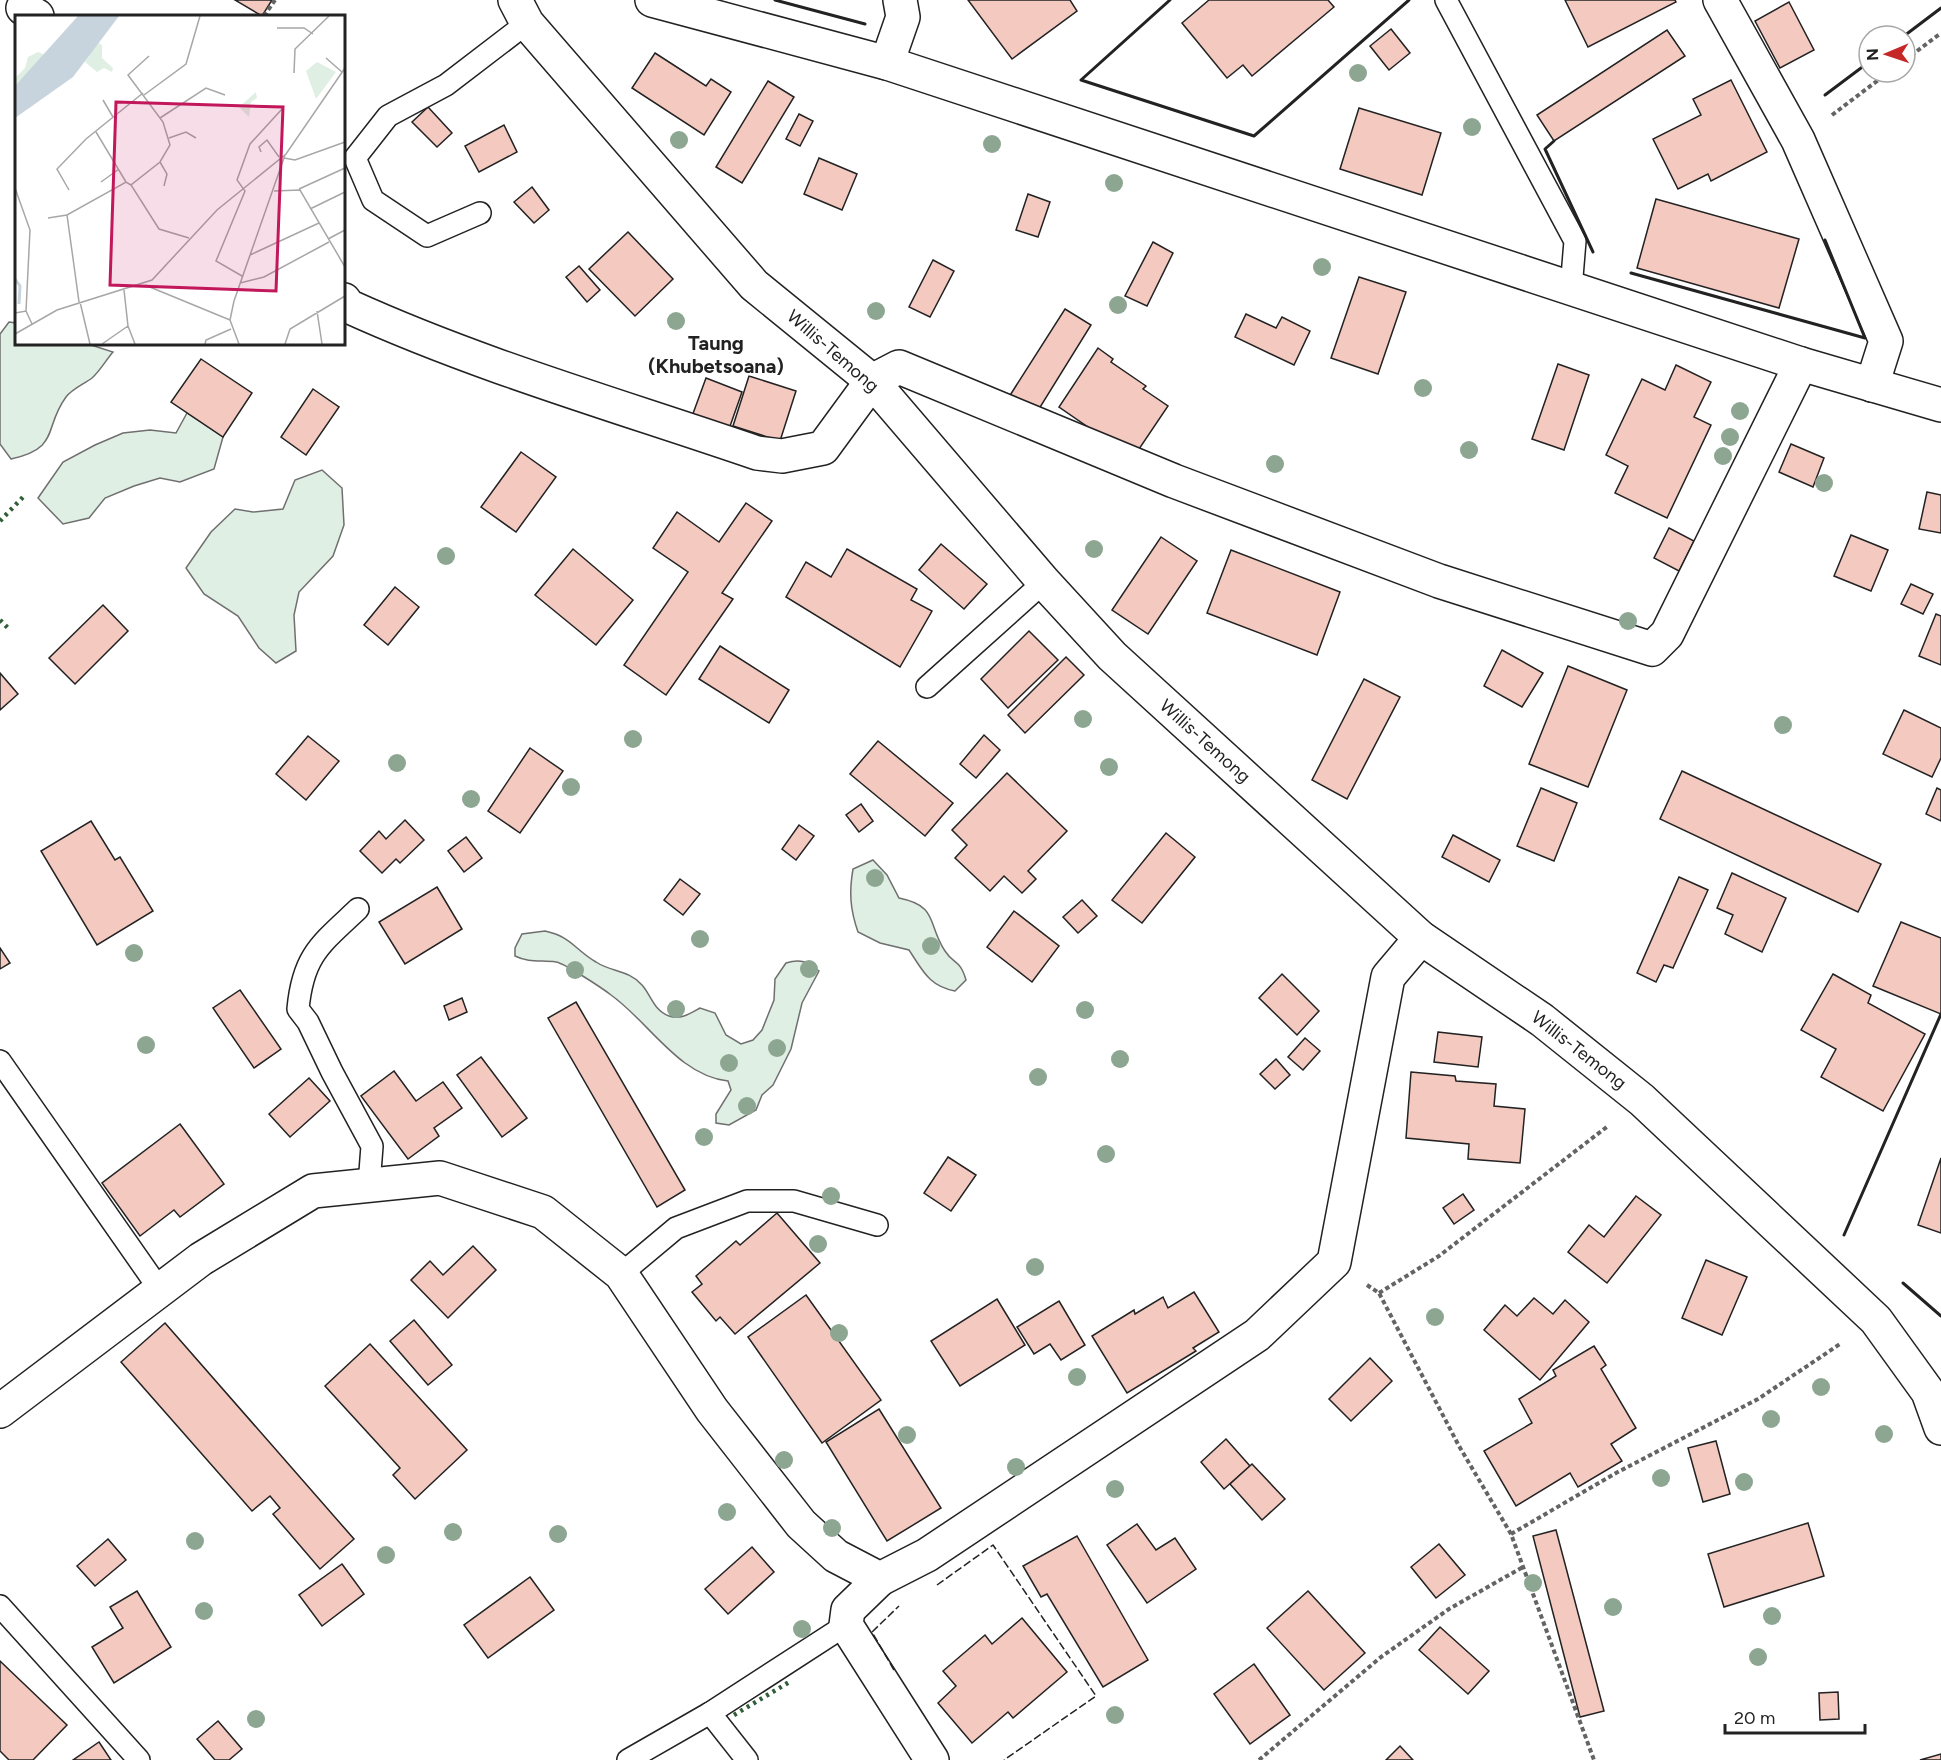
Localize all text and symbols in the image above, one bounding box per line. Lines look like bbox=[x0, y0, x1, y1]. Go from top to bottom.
inset map bbox=[15, 15, 345, 345]
north arrow bbox=[1857, 24, 1917, 84]
text: N bbox=[1863, 48, 1882, 61]
street label: Willis-Temong bbox=[783, 305, 883, 397]
district label: Taung (Khubetsoana) bbox=[648, 331, 784, 378]
street label: Willis-Temong bbox=[1155, 695, 1255, 787]
street label: Willis-Temong bbox=[1527, 1006, 1631, 1094]
scale bar bbox=[1725, 1697, 1864, 1735]
text: 20 m bbox=[1734, 1707, 1775, 1729]

